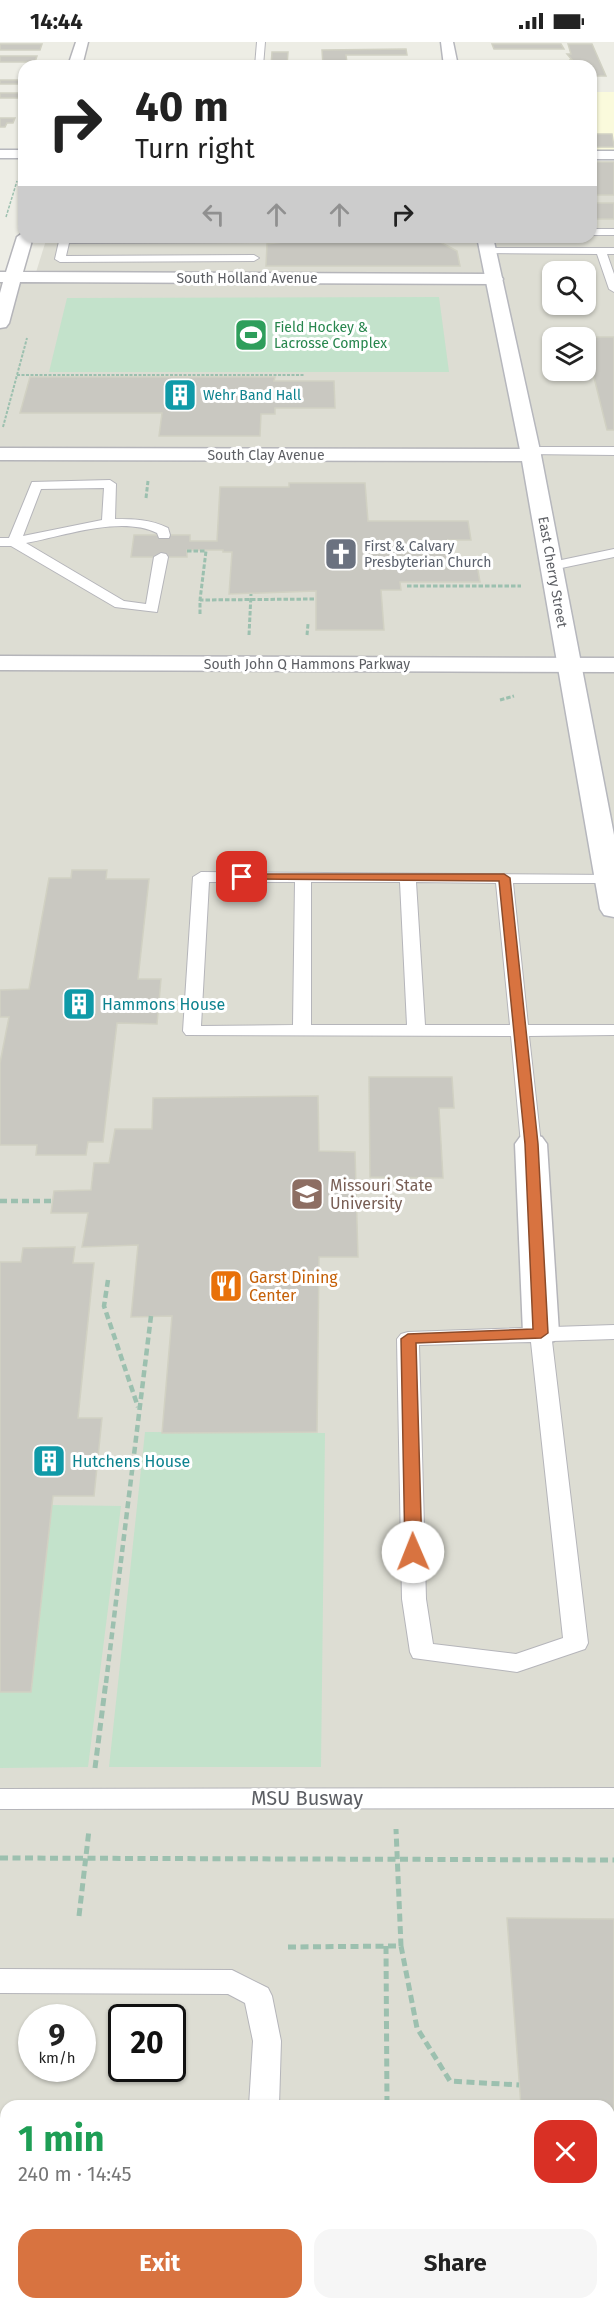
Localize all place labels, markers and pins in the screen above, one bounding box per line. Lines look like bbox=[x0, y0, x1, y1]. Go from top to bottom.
sports icon: Field Hockey & Lacrosse Complex bbox=[233, 317, 269, 353]
place label: Field Hockey & Lacrosse Complex bbox=[274, 319, 387, 352]
building icon: Wehr Band Hall bbox=[162, 377, 198, 413]
place label: Wehr Band Hall bbox=[203, 387, 301, 404]
church icon: First & Calvary Presbyterian Church bbox=[323, 536, 359, 572]
place label: First & Calvary Presbyterian Church bbox=[364, 538, 491, 571]
pin bbox=[216, 851, 267, 902]
building icon: Hammons House bbox=[61, 986, 97, 1022]
place label: Hammons House bbox=[102, 995, 225, 1014]
school or university icon: Missouri State University bbox=[289, 1176, 325, 1212]
place label: Missouri State University bbox=[330, 1176, 433, 1213]
restaurant icon: Garst Dining Center bbox=[208, 1268, 244, 1304]
place label: Garst Dining Center bbox=[249, 1268, 338, 1305]
building icon: Hutchens House bbox=[31, 1443, 67, 1479]
place label: Hutchens House bbox=[72, 1452, 190, 1471]

